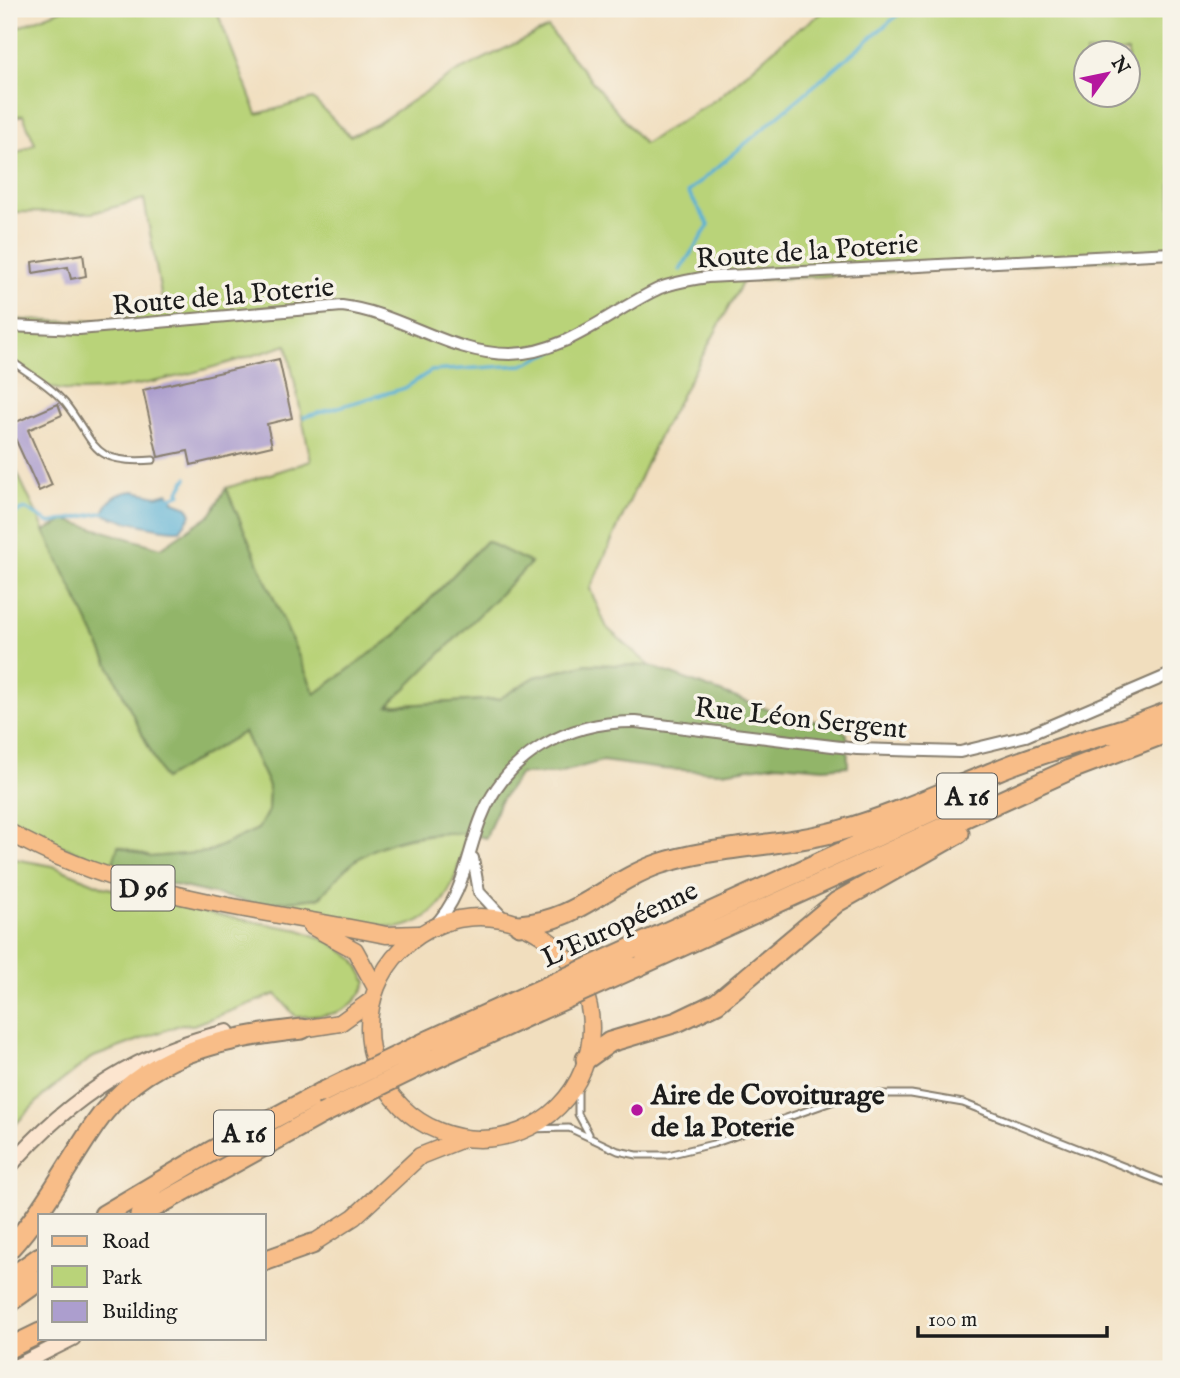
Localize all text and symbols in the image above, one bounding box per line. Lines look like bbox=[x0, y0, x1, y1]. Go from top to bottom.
north arrow bbox=[1072, 38, 1142, 108]
text: N bbox=[1104, 52, 1134, 80]
street label: Route de la Poterie bbox=[695, 227, 920, 278]
street label: Route de la Poterie bbox=[111, 270, 336, 325]
street label: Rue Léon Sergent bbox=[693, 691, 909, 748]
road number: A 16 bbox=[937, 774, 997, 818]
road number: D 96 bbox=[111, 866, 174, 911]
street label: L'Européenne bbox=[536, 874, 704, 977]
place label: Aire de Covoiturage de la Poterie bbox=[650, 1079, 885, 1146]
marker: Aire de Covoiturage de la Poterie bbox=[629, 1102, 645, 1118]
road number: A 16 bbox=[214, 1110, 274, 1156]
legend bbox=[38, 1214, 266, 1340]
text: Road bbox=[102, 1229, 150, 1256]
text: Park bbox=[102, 1265, 143, 1292]
scale bar bbox=[918, 1294, 1106, 1338]
text: Building bbox=[102, 1299, 178, 1326]
text: 100 m bbox=[928, 1307, 977, 1334]

